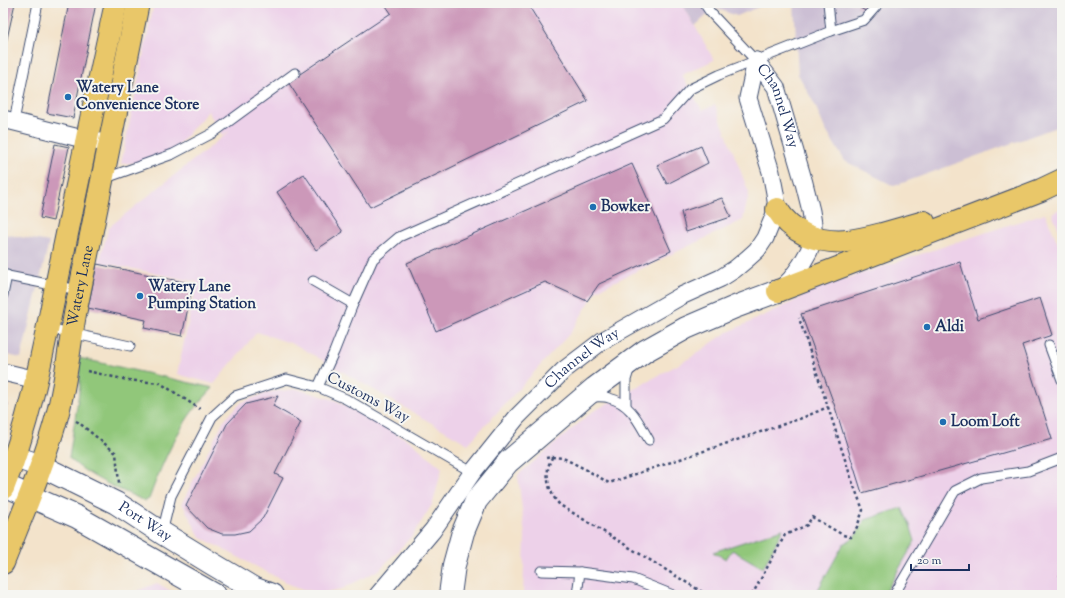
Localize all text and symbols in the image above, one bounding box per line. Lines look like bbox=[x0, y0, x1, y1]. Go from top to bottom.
street label: Channel Way bbox=[751, 59, 804, 151]
place label: Watery Lane Convenience Store bbox=[76, 78, 199, 116]
marker: Watery Lane Convenience Store bbox=[63, 92, 73, 102]
place label: Bowker bbox=[601, 197, 650, 218]
marker: Bowker bbox=[588, 202, 598, 212]
street label: Watery Lane bbox=[63, 243, 99, 328]
place label: Watery Lane Pumping Station bbox=[148, 277, 256, 315]
marker: Watery Lane Pumping Station bbox=[135, 291, 145, 301]
place label: Aldi bbox=[935, 317, 965, 338]
street label: Channel Way bbox=[540, 322, 624, 394]
marker: Aldi bbox=[922, 322, 932, 332]
street label: Customs Way bbox=[323, 367, 414, 429]
place label: Loom Loft bbox=[951, 412, 1020, 433]
marker: Loom Loft bbox=[938, 417, 948, 427]
street label: Port Way bbox=[114, 497, 176, 547]
scale bar bbox=[911, 546, 969, 572]
text: 20 m bbox=[917, 552, 942, 570]

